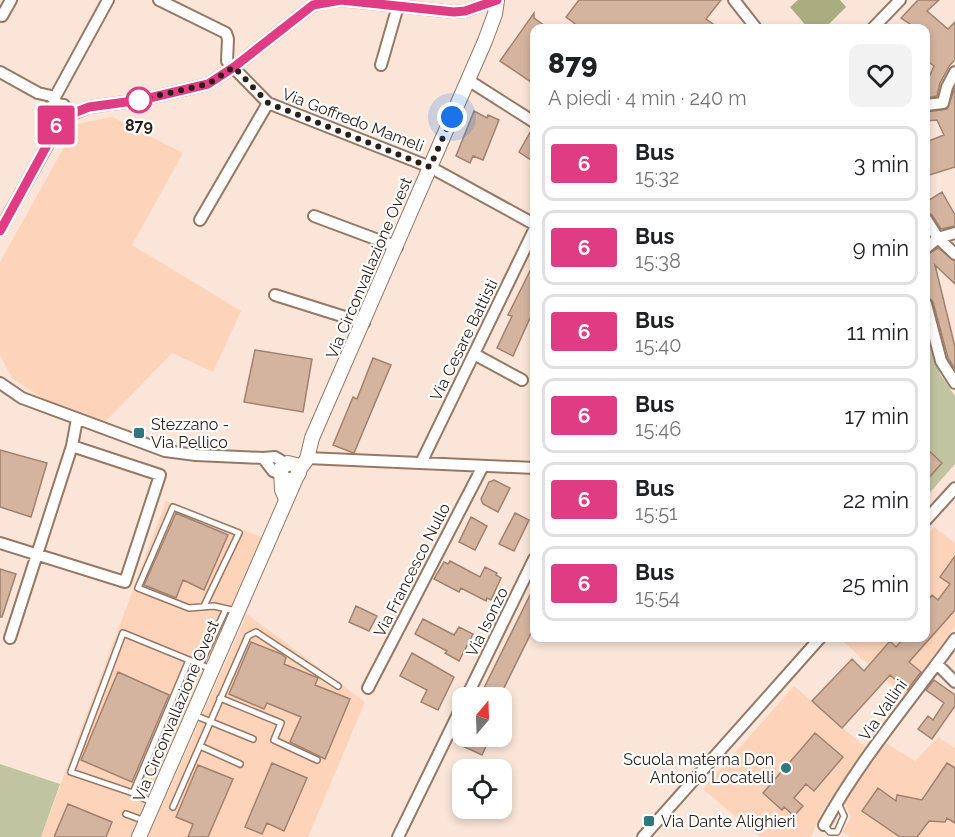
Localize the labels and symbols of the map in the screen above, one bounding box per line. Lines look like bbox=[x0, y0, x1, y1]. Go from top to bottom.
street label: Via Goffredo Mameli bbox=[279, 84, 427, 156]
marker: 879 bbox=[126, 87, 152, 113]
your location bbox=[437, 102, 467, 132]
line badge: 6 bbox=[36, 106, 76, 144]
place label: 879 bbox=[125, 116, 153, 135]
street label: Via Circonvallazione Ovest bbox=[322, 174, 416, 362]
street label: Via Cesare Battisti bbox=[426, 276, 502, 404]
place label: Stezzano - Via Pellico bbox=[151, 415, 229, 452]
marker: Stezzano - Via Pellico bbox=[132, 426, 146, 440]
street label: Via Francesco Nullo bbox=[370, 500, 454, 640]
street label: Via Isonzo bbox=[462, 584, 512, 660]
street label: Via Circonvallazione Ovest bbox=[129, 617, 223, 805]
street label: Via Vallini bbox=[855, 676, 911, 744]
north arrow bbox=[452, 687, 512, 747]
place label: Scuola materna Don Antonio Locatelli bbox=[623, 750, 774, 787]
marker: Scuola materna Don Antonio Locatelli bbox=[779, 761, 793, 775]
place label: Via Dante Alighieri bbox=[661, 812, 796, 831]
marker: Via Dante Alighieri bbox=[642, 814, 656, 828]

